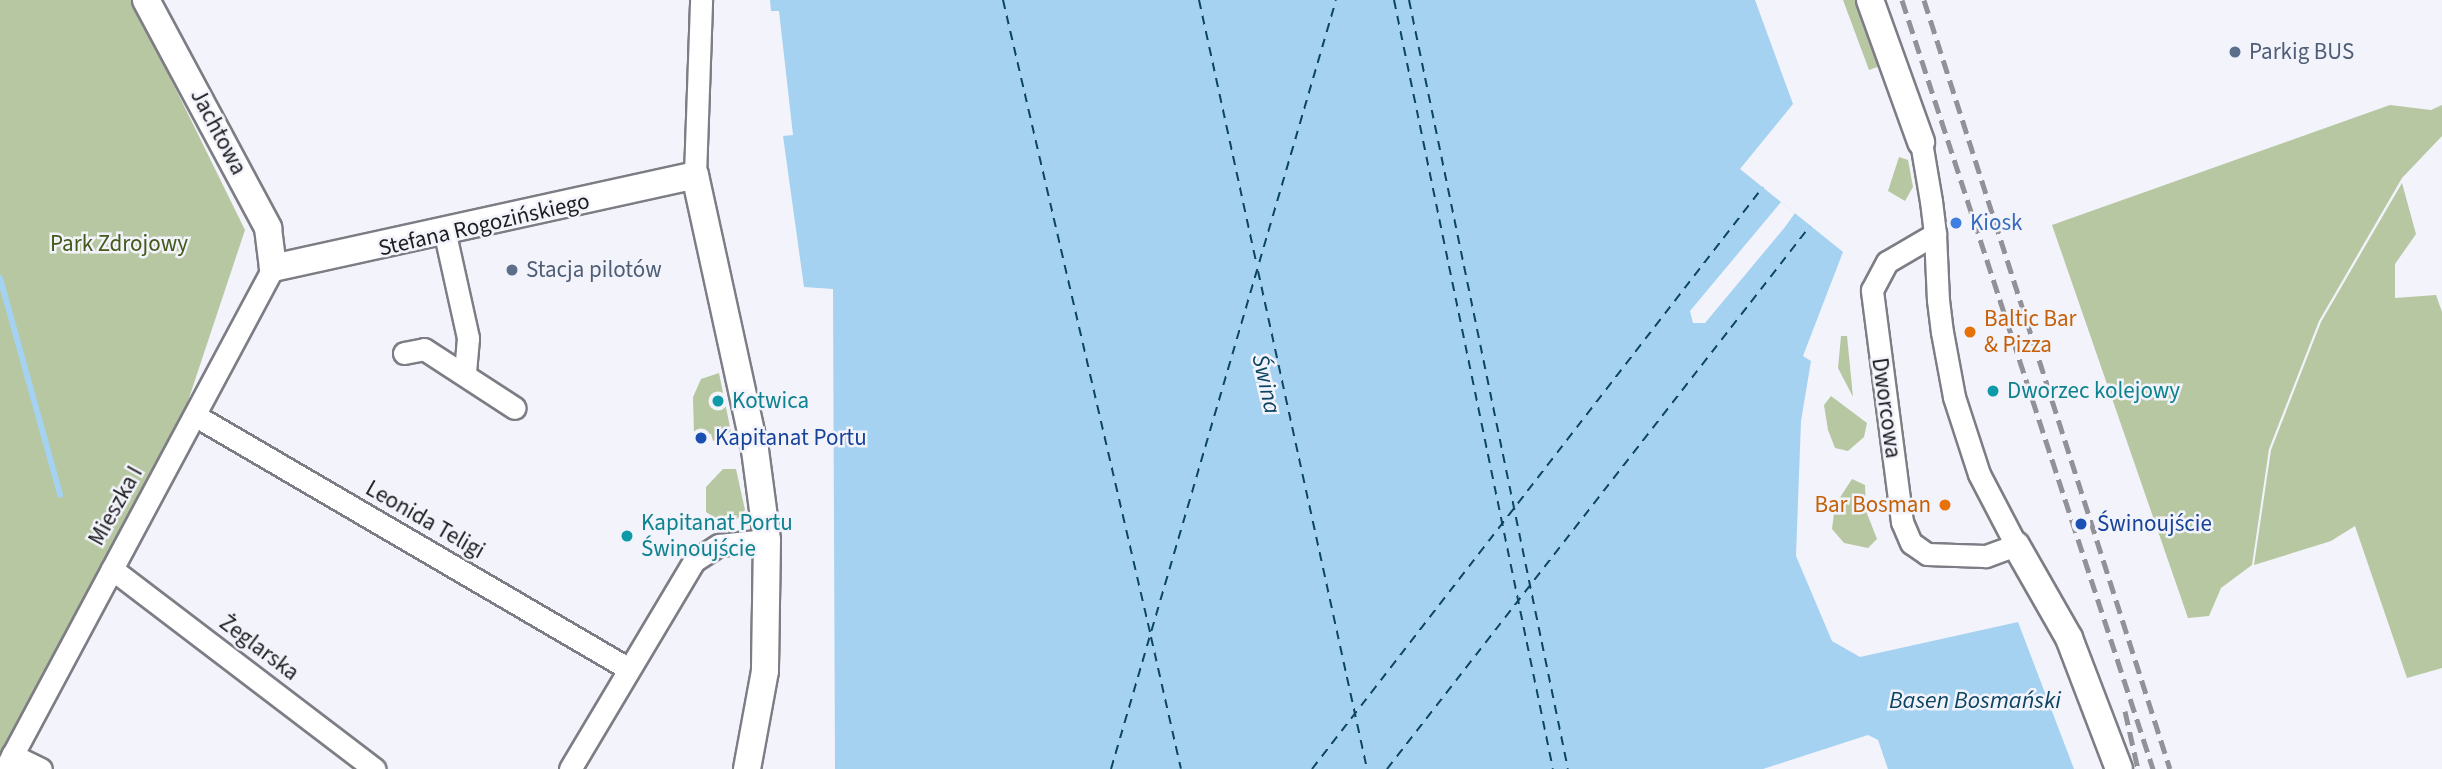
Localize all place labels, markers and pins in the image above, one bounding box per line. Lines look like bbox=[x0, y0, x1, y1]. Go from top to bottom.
place label: Parkig BUS bbox=[2249, 38, 2354, 66]
marker: Parkig BUS bbox=[2227, 44, 2243, 60]
place label: Kiosk bbox=[1970, 209, 2022, 237]
marker: Kiosk bbox=[1948, 215, 1964, 231]
place label: Stacja pilotów bbox=[526, 256, 662, 284]
marker: Stacja pilotów bbox=[504, 262, 520, 278]
place label: Baltic Bar & Pizza bbox=[1984, 305, 2077, 359]
marker: Baltic Bar & Pizza bbox=[1962, 324, 1978, 340]
place label: Dworzec kolejowy bbox=[2007, 377, 2180, 405]
marker: Dworzec kolejowy bbox=[1985, 383, 2001, 399]
place label: Kotwica bbox=[732, 387, 809, 415]
marker: Kotwica bbox=[710, 393, 726, 409]
place label: Kapitanat Portu bbox=[715, 424, 867, 452]
marker: Kapitanat Portu bbox=[693, 430, 709, 446]
place label: Bar Bosman bbox=[1814, 491, 1931, 519]
marker: Bar Bosman bbox=[1937, 497, 1953, 513]
place label: Kapitanat Portu Świnoujście bbox=[641, 509, 793, 563]
place label: Świnoujście bbox=[2097, 510, 2212, 538]
marker: Świnoujście bbox=[2071, 514, 2091, 534]
marker: Kapitanat Portu Świnoujście bbox=[619, 528, 635, 544]

